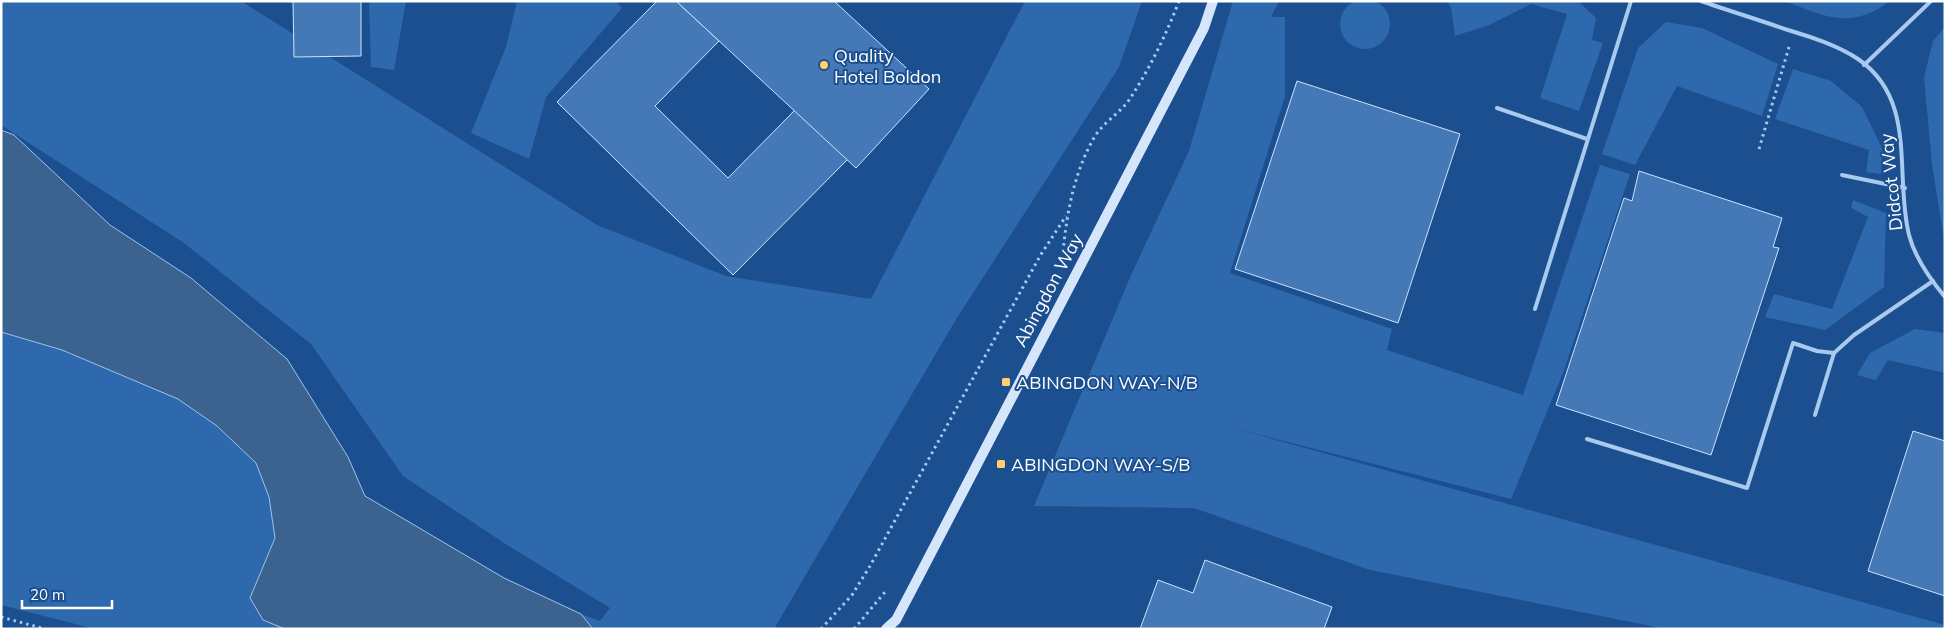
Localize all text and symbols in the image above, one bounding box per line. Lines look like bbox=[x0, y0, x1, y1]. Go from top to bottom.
place label: Quality Hotel Boldon bbox=[834, 44, 941, 88]
marker: Quality Hotel Boldon bbox=[818, 59, 830, 71]
street label: Didcot Way bbox=[1874, 132, 1908, 232]
street label: Abingdon Way bbox=[1008, 229, 1088, 351]
place label: ABINGDON WAY-N/B bbox=[1016, 371, 1198, 394]
marker: ABINGDON WAY-N/B bbox=[1000, 376, 1012, 388]
place label: ABINGDON WAY-S/B bbox=[1011, 453, 1190, 476]
marker: ABINGDON WAY-S/B bbox=[995, 458, 1007, 470]
scale bar bbox=[22, 578, 112, 610]
text: 20 m bbox=[30, 585, 65, 604]

